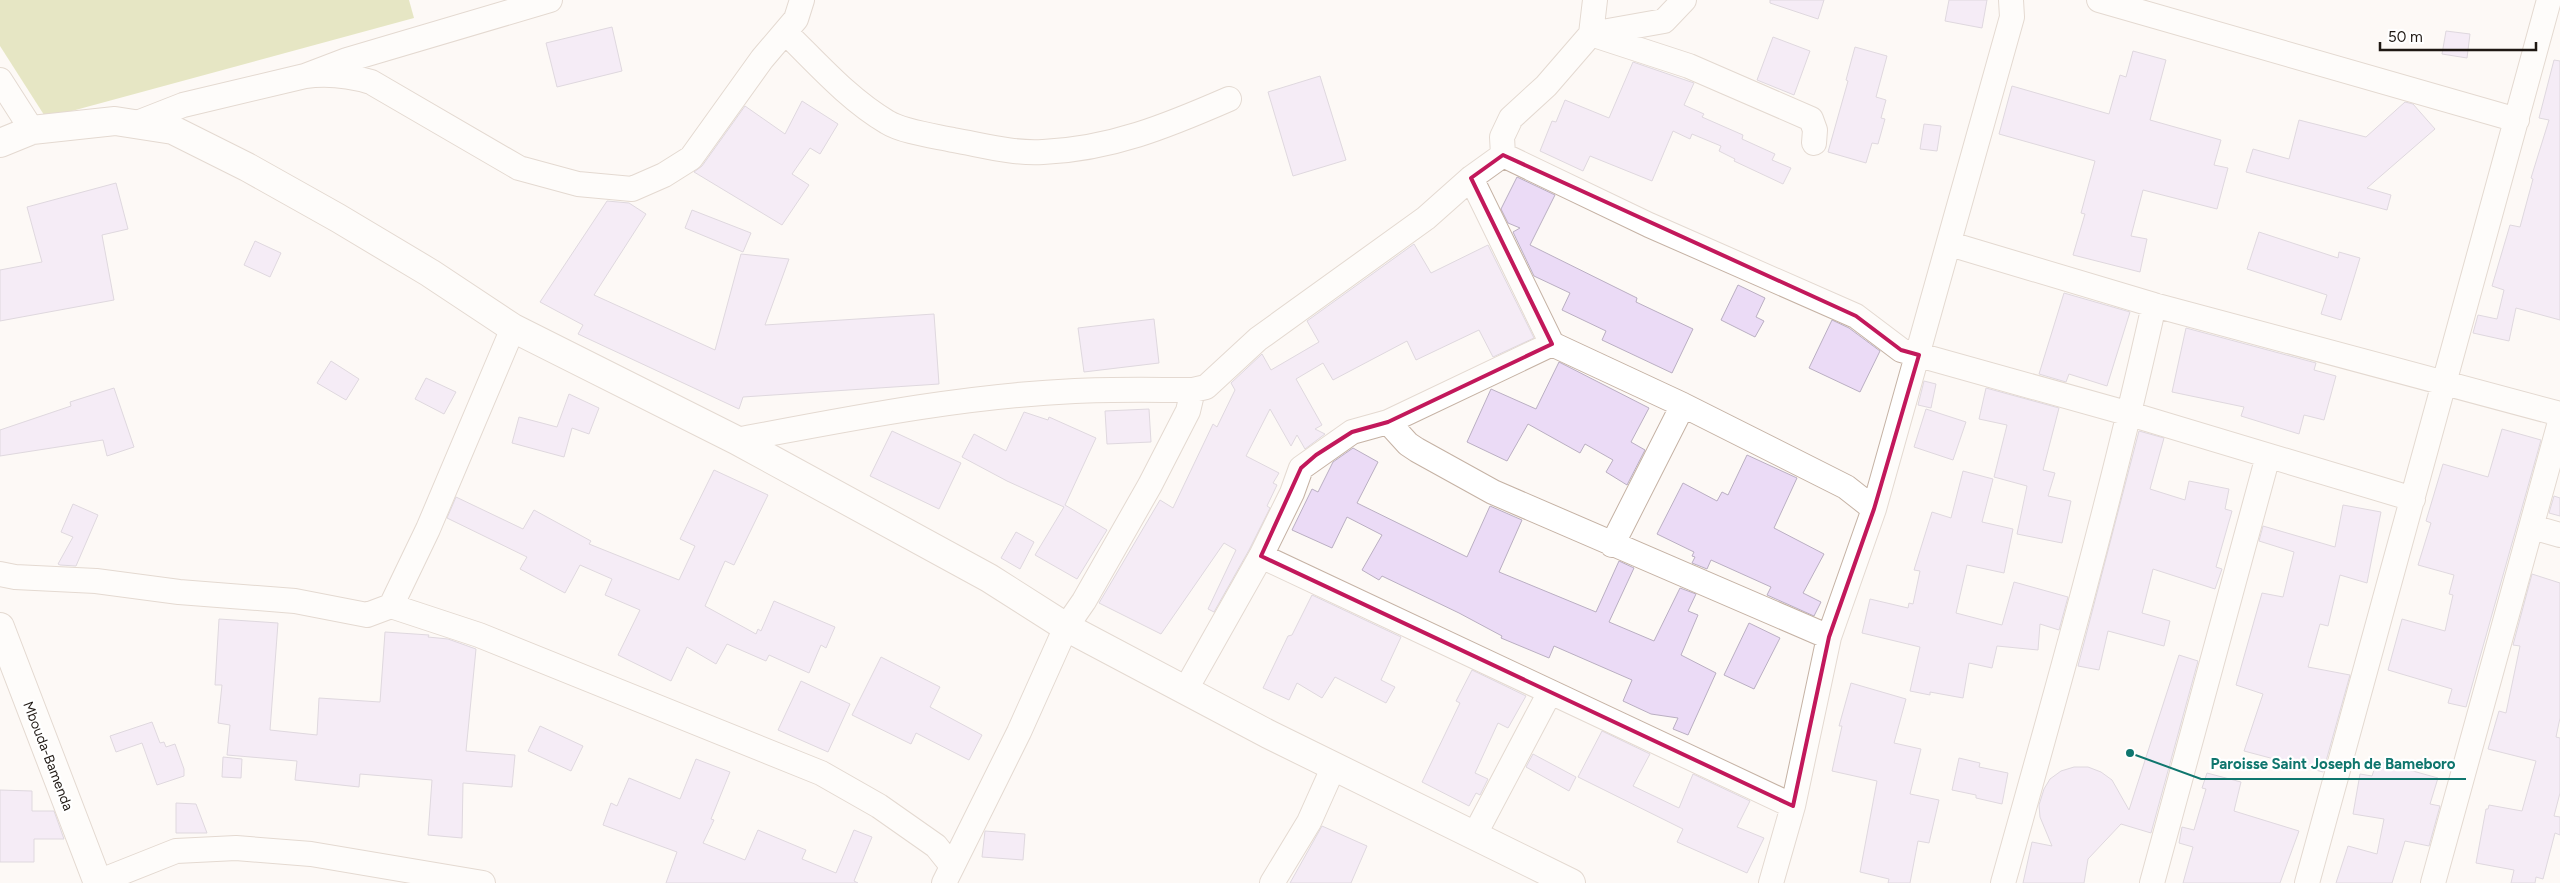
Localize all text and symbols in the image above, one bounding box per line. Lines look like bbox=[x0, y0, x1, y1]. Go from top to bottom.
scale bar bbox=[2380, 20, 2536, 52]
text: 50 m bbox=[2388, 28, 2423, 46]
street label: Mbouda-Bamenda bbox=[19, 699, 77, 813]
callout: Paroisse Saint Joseph de Bameboro bbox=[2201, 749, 2466, 779]
text: Paroisse Saint Joseph de Bameboro bbox=[2210, 755, 2456, 773]

